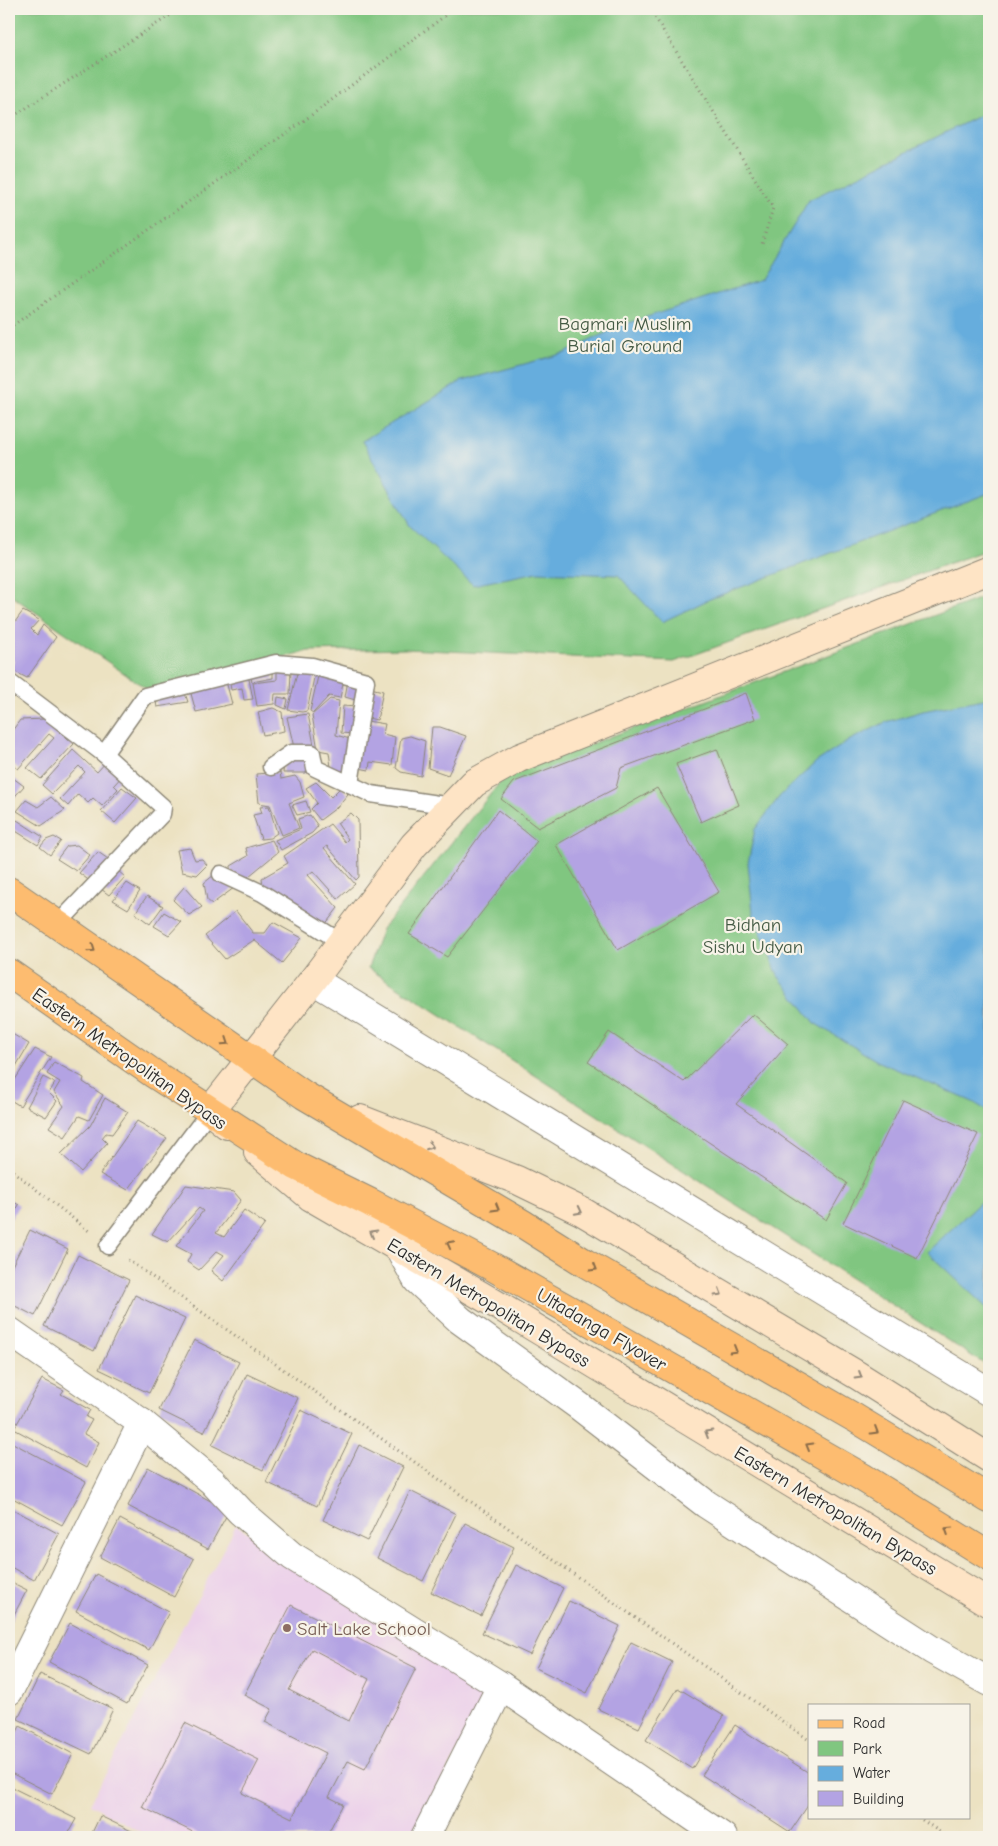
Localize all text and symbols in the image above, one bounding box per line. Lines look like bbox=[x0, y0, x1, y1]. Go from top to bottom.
park label: Bagmari Muslim Burial Ground bbox=[558, 313, 692, 357]
park label: Bidhan Sishu Udyan bbox=[703, 914, 803, 958]
one-way arrow bbox=[86, 943, 96, 952]
street label: Eastern Metropolitan Bypass bbox=[28, 983, 231, 1134]
one-way arrow bbox=[220, 1035, 229, 1045]
one-way arrow bbox=[425, 1140, 434, 1150]
one-way arrow bbox=[491, 1202, 500, 1212]
one-way arrow bbox=[574, 1205, 583, 1215]
one-way arrow bbox=[370, 1230, 379, 1240]
street label: Eastern Metropolitan Bypass bbox=[383, 1234, 594, 1372]
one-way arrow bbox=[446, 1240, 455, 1250]
one-way arrow bbox=[589, 1261, 598, 1271]
street label: Ultadanga Flyover bbox=[533, 1284, 671, 1376]
one-way arrow bbox=[713, 1287, 722, 1297]
one-way arrow bbox=[729, 1344, 738, 1354]
one-way arrow bbox=[853, 1370, 862, 1379]
one-way arrow bbox=[870, 1424, 879, 1434]
one-way arrow bbox=[705, 1429, 714, 1439]
street label: Eastern Metropolitan Bypass bbox=[730, 1442, 941, 1580]
one-way arrow bbox=[805, 1443, 814, 1453]
one-way arrow bbox=[945, 1526, 954, 1536]
place label: Salt Lake School bbox=[297, 1618, 431, 1640]
marker: Salt Lake School bbox=[281, 1622, 293, 1634]
legend bbox=[808, 1704, 970, 1818]
text: Road bbox=[853, 1714, 885, 1732]
text: Park bbox=[853, 1740, 882, 1758]
text: Water bbox=[853, 1764, 890, 1782]
text: Building bbox=[853, 1790, 904, 1808]

